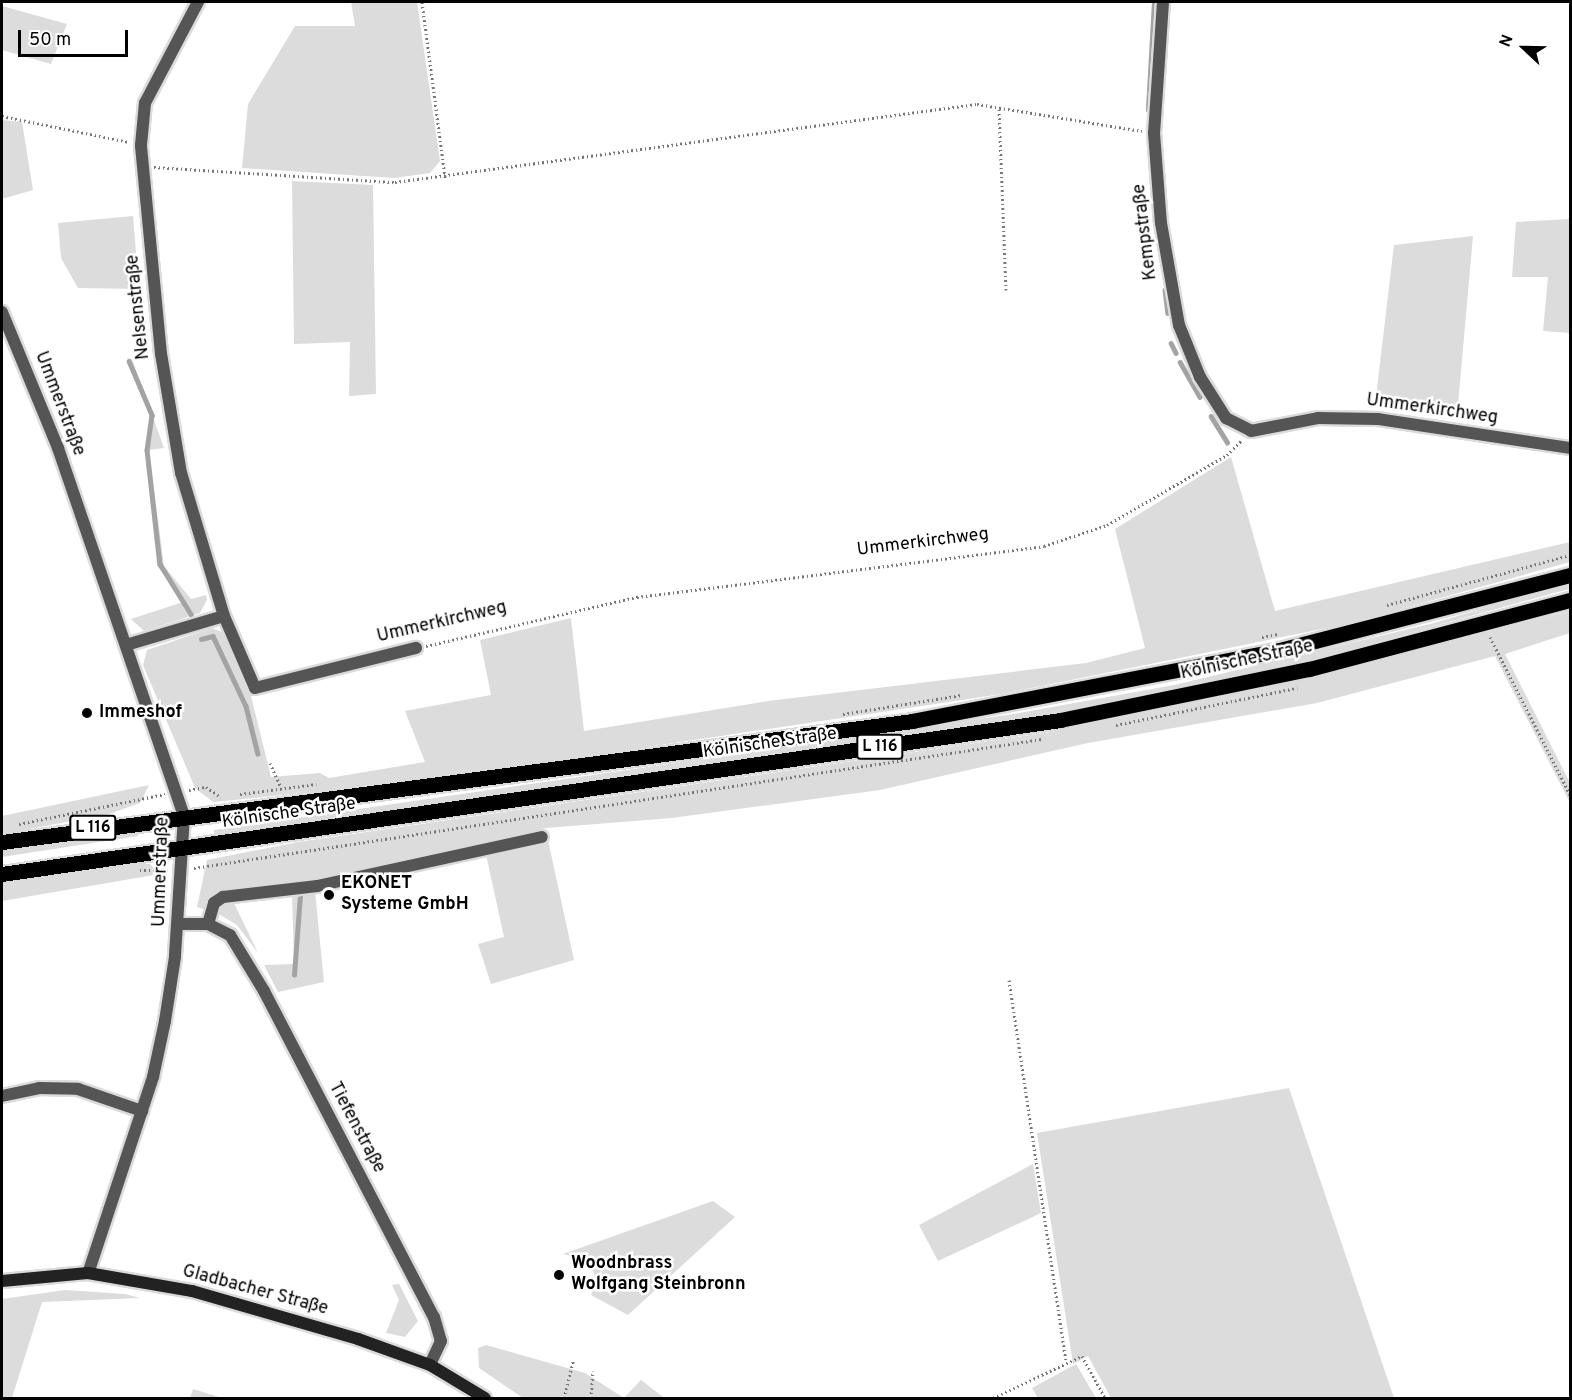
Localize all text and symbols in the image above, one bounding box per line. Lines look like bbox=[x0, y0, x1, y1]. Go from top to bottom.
scale bar bbox=[21, 18, 130, 56]
north arrow bbox=[1494, 18, 1554, 78]
text: 50 m bbox=[29, 29, 71, 52]
text: N bbox=[1496, 32, 1519, 50]
street label: Kempstraße bbox=[1129, 183, 1163, 281]
street label: Nelsenstraße bbox=[123, 253, 155, 361]
street label: Ummerstraße bbox=[29, 349, 89, 459]
street label: Ummerkirchweg bbox=[1365, 390, 1499, 430]
street label: Ummerkirchweg bbox=[856, 524, 990, 562]
street label: Ummerkirchweg bbox=[375, 598, 509, 648]
street label: Kölnische Straße bbox=[1179, 636, 1315, 686]
place label: Immeshof bbox=[99, 702, 182, 724]
marker: Immeshof bbox=[80, 706, 94, 720]
street label: Kölnische Straße bbox=[702, 724, 838, 764]
road number: L 116 bbox=[856, 734, 904, 760]
street label: Kölnische Straße bbox=[221, 794, 357, 834]
road number: L 116 bbox=[69, 815, 117, 841]
street label: Ummerstraße bbox=[149, 817, 175, 927]
place label: EKONET Systeme GmbH bbox=[341, 874, 469, 916]
marker: EKONET Systeme GmbH bbox=[322, 888, 336, 902]
street label: Tiefenstraße bbox=[323, 1079, 389, 1177]
place label: Woodnbrass Wolfgang Steinbronn bbox=[571, 1254, 746, 1296]
street label: Gladbacher Straße bbox=[180, 1261, 330, 1321]
marker: Woodnbrass Wolfgang Steinbronn bbox=[552, 1268, 566, 1282]

